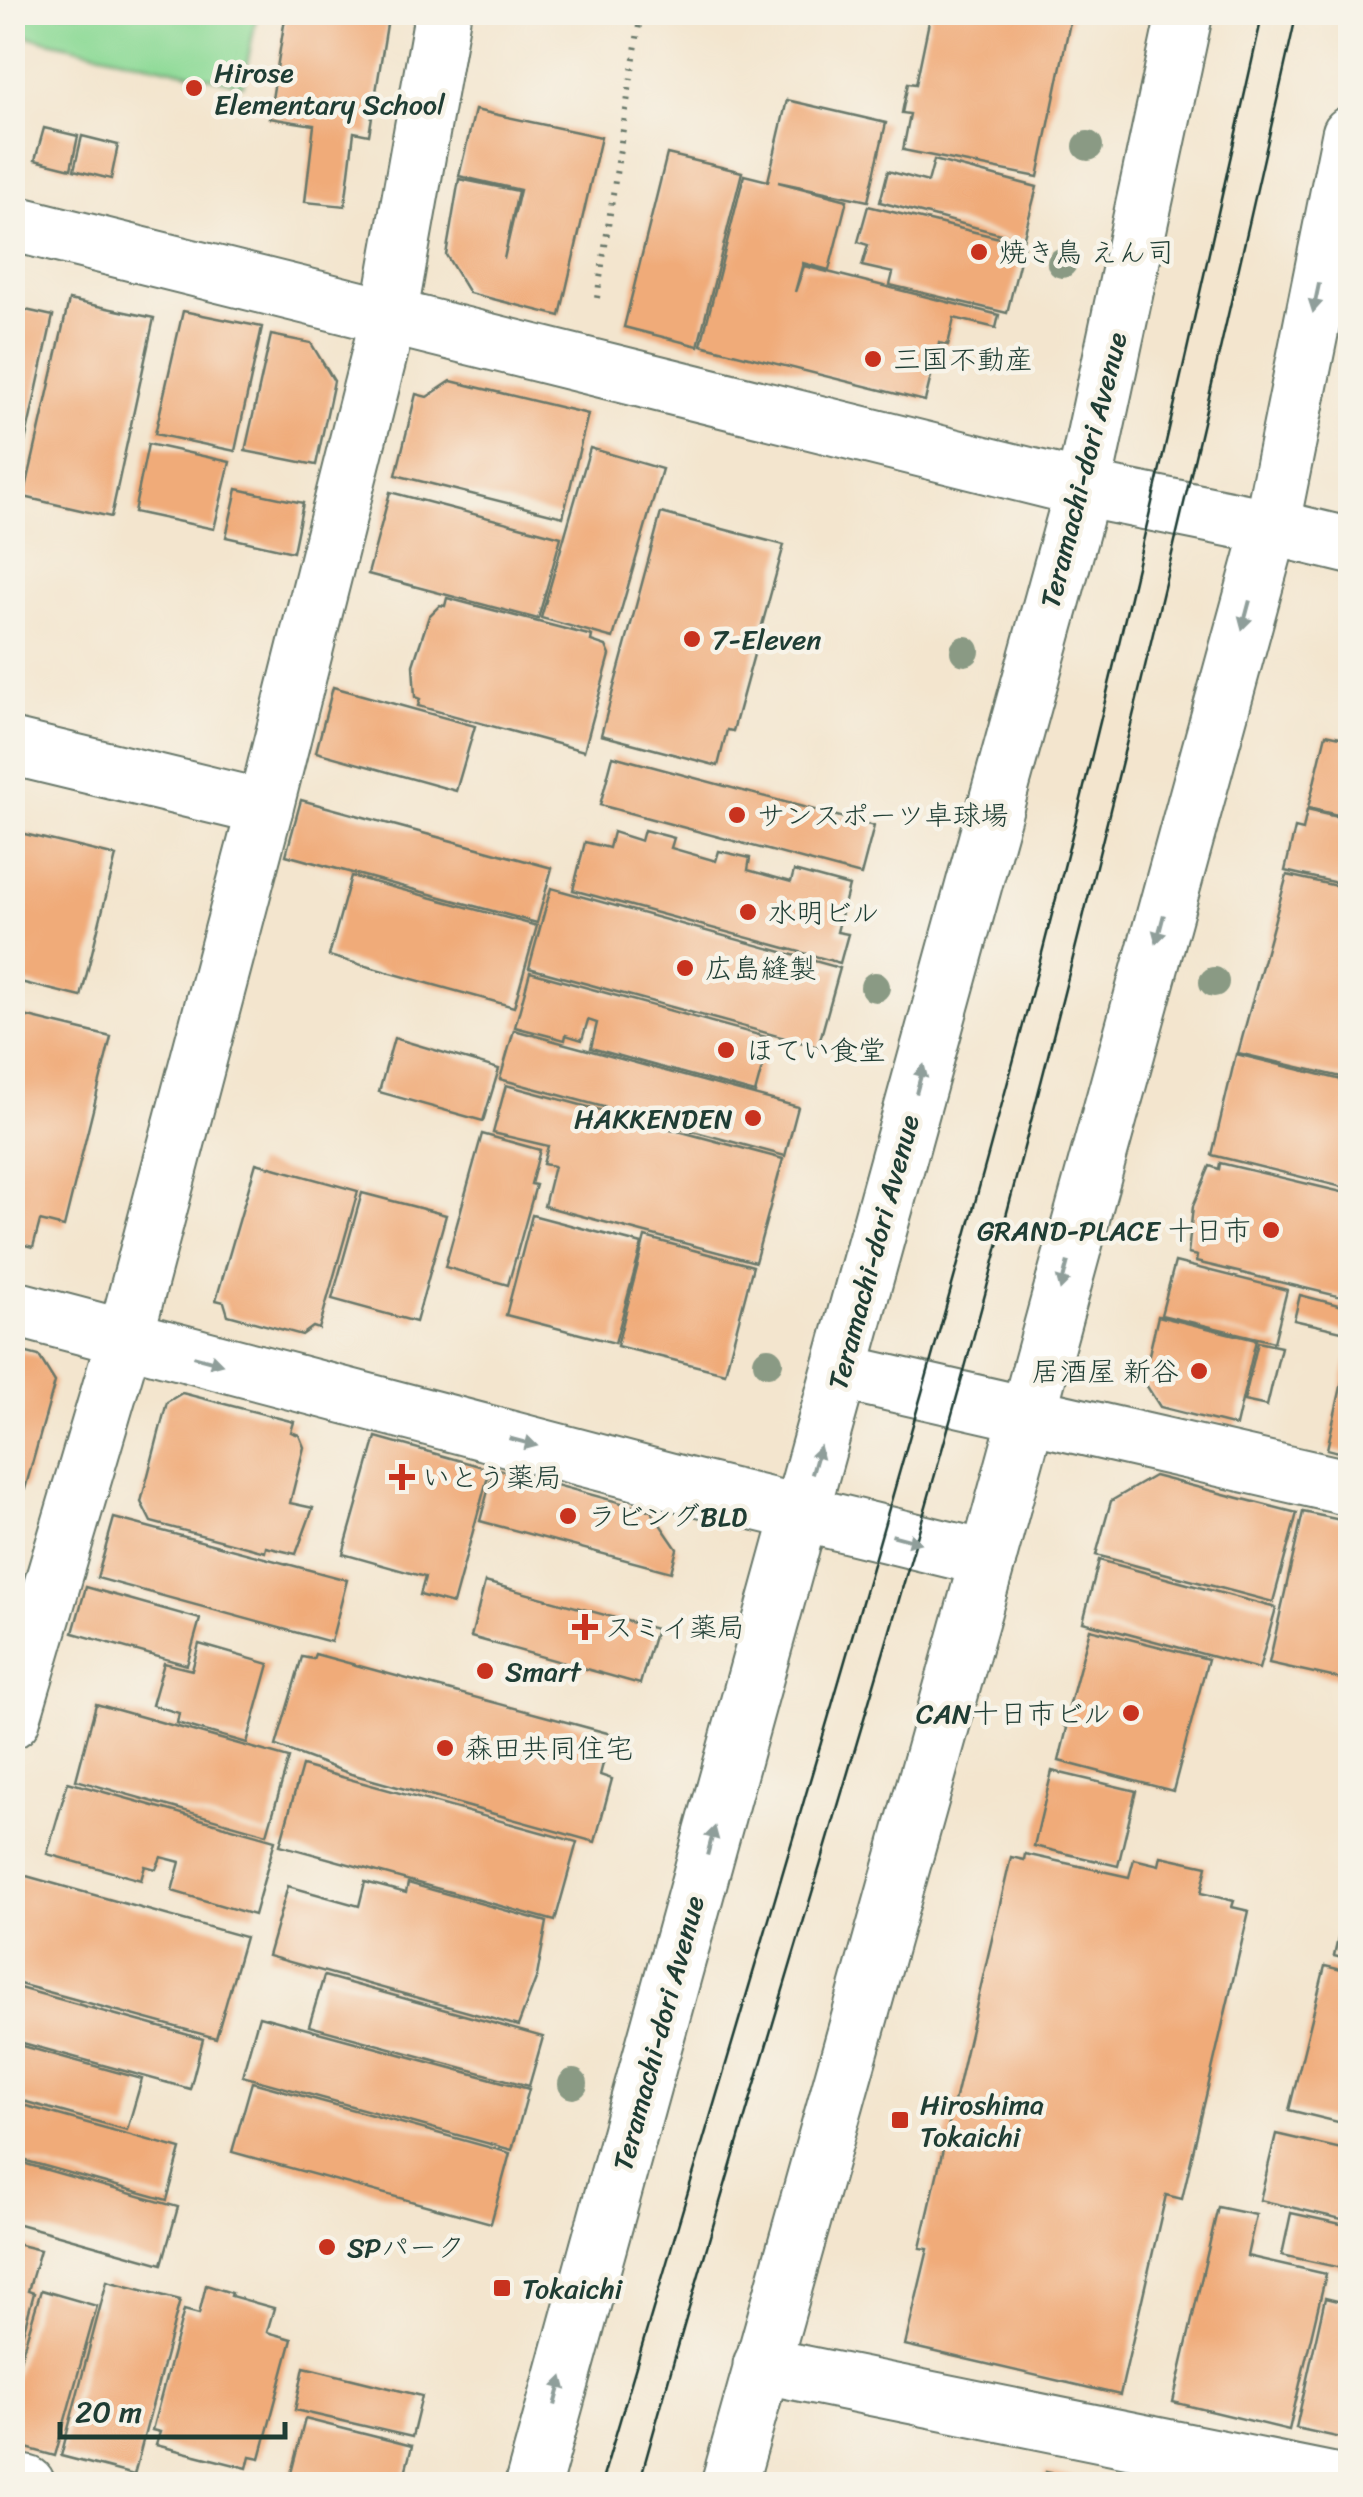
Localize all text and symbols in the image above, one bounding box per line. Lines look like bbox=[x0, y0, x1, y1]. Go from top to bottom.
place label: Hirose Elementary School bbox=[214, 48, 446, 129]
marker: Hirose Elementary School bbox=[183, 77, 205, 99]
place label: 焼き鳥 えん司 bbox=[999, 228, 1174, 277]
marker: 焼き鳥 えん司 bbox=[968, 241, 990, 263]
one-way arrow bbox=[1308, 283, 1324, 314]
street label: Teramachi-dori Avenue bbox=[1026, 327, 1141, 613]
place label: 三国不動産 bbox=[893, 335, 1033, 384]
marker: 三国不動産 bbox=[862, 348, 884, 370]
one-way arrow bbox=[1238, 600, 1254, 631]
place label: 7-Eleven bbox=[712, 615, 822, 664]
marker: 7-Eleven bbox=[681, 628, 703, 650]
place label: サンスポーツ卓球場 bbox=[757, 791, 1008, 840]
marker: サンスポーツ卓球場 bbox=[726, 804, 748, 826]
place label: 水明ビル bbox=[768, 888, 879, 937]
marker: 水明ビル bbox=[737, 901, 759, 923]
one-way arrow bbox=[1151, 914, 1167, 945]
place label: 広島縫製 bbox=[705, 944, 817, 993]
marker: 広島縫製 bbox=[674, 957, 696, 979]
place label: ほてい食堂 bbox=[746, 1026, 886, 1075]
marker: ほてい食堂 bbox=[715, 1039, 737, 1061]
one-way arrow bbox=[913, 1063, 929, 1094]
place label: HAKKENDEN bbox=[574, 1094, 733, 1143]
marker: HAKKENDEN bbox=[742, 1107, 764, 1129]
street label: Teramachi-dori Avenue bbox=[813, 1109, 934, 1395]
place label: GRAND-PLACE 十日市 bbox=[977, 1206, 1251, 1255]
marker: GRAND-PLACE 十日市 bbox=[1260, 1219, 1282, 1241]
one-way arrow bbox=[1055, 1260, 1071, 1291]
place label: 居酒屋 新谷 bbox=[1032, 1347, 1179, 1396]
one-way arrow bbox=[193, 1353, 224, 1369]
marker: 居酒屋 新谷 bbox=[1188, 1360, 1210, 1382]
one-way arrow bbox=[508, 1435, 539, 1451]
one-way arrow bbox=[809, 1444, 825, 1475]
place label: いとう薬局 bbox=[422, 1453, 562, 1502]
marker: いとう薬局 bbox=[391, 1466, 413, 1488]
place label: ラビングBLD bbox=[588, 1492, 748, 1541]
marker: ラビングBLD bbox=[557, 1505, 579, 1527]
one-way arrow bbox=[891, 1531, 922, 1547]
place label: スミイ薬局 bbox=[605, 1603, 745, 1652]
marker: スミイ薬局 bbox=[574, 1616, 596, 1638]
place label: Smart bbox=[505, 1647, 583, 1696]
marker: Smart bbox=[474, 1660, 496, 1682]
place label: CAN十日市ビル bbox=[916, 1689, 1111, 1738]
marker: CAN十日市ビル bbox=[1120, 1702, 1142, 1724]
place label: 森田共同住宅 bbox=[465, 1724, 633, 1773]
marker: 森田共同住宅 bbox=[434, 1737, 456, 1759]
one-way arrow bbox=[704, 1825, 720, 1856]
street label: Teramachi-dori Avenue bbox=[598, 1890, 719, 2176]
place label: Hiroshima Tokaichi bbox=[920, 2080, 1044, 2161]
marker: Hiroshima Tokaichi bbox=[889, 2109, 911, 2131]
place label: SPパーク bbox=[347, 2223, 465, 2272]
marker: SPパーク bbox=[316, 2236, 338, 2258]
place label: Tokaichi bbox=[522, 2264, 624, 2313]
marker: Tokaichi bbox=[491, 2277, 513, 2299]
one-way arrow bbox=[552, 2375, 568, 2406]
scale bar bbox=[60, 2377, 285, 2439]
text: 20 m bbox=[75, 2385, 142, 2439]

